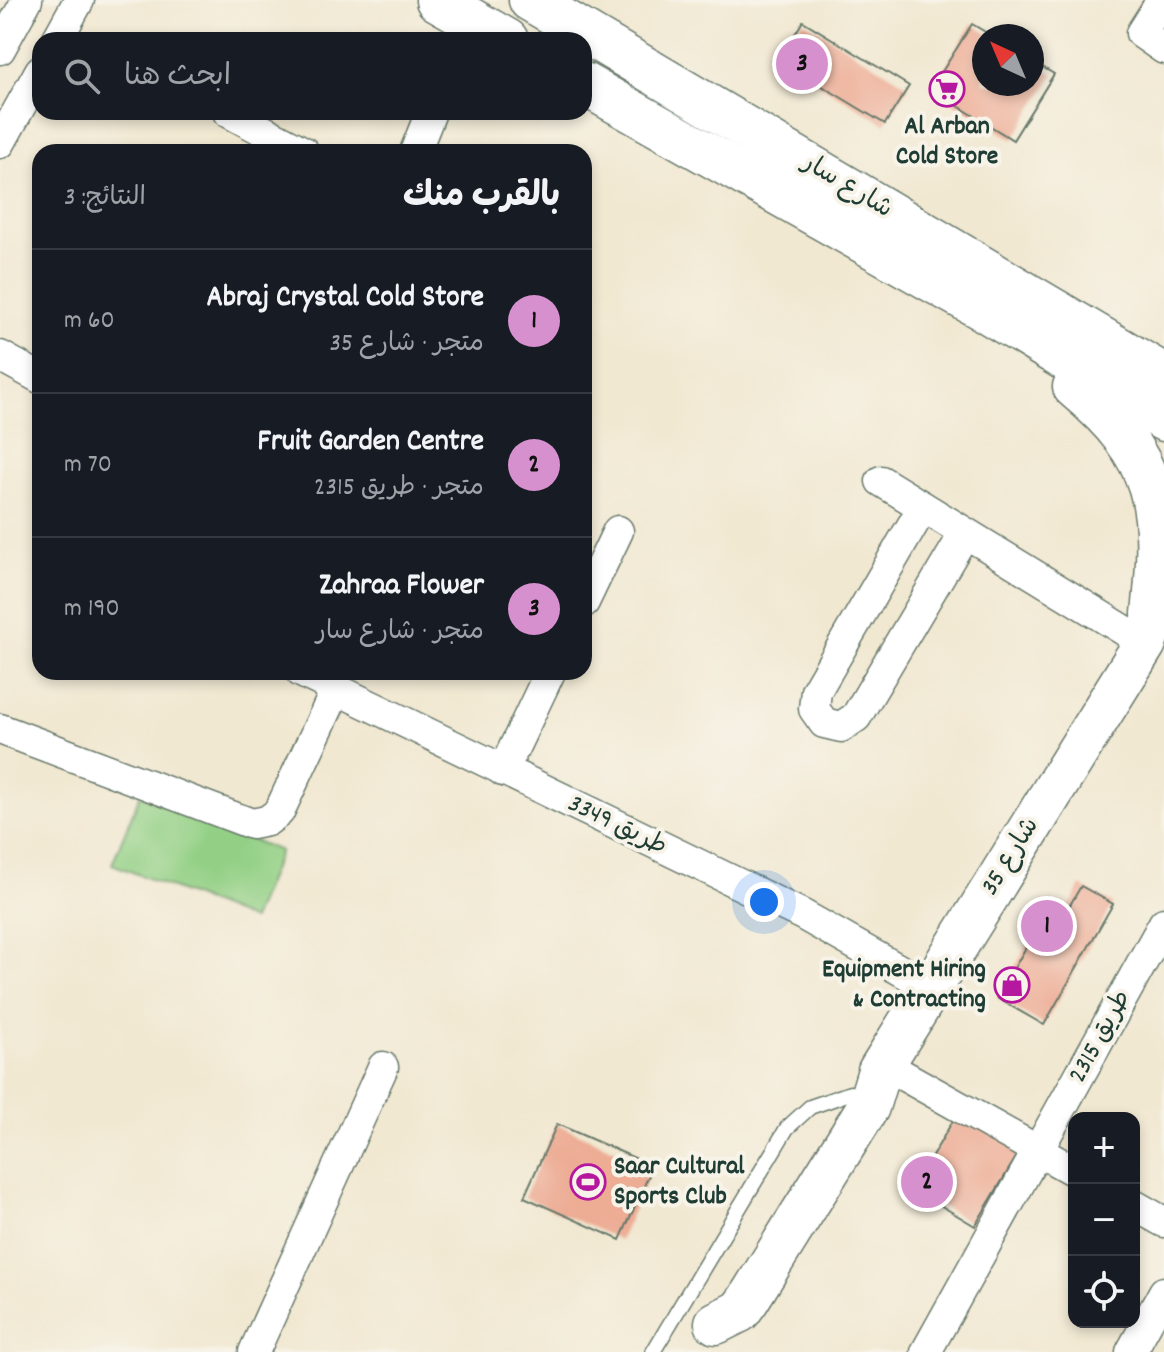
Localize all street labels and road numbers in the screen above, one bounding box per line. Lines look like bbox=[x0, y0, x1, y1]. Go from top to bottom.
street label: شارع سار bbox=[793, 145, 899, 228]
street label: طريق 3349 bbox=[561, 786, 673, 866]
street label: شارع 35 bbox=[973, 811, 1049, 903]
street label: طريق 2315 bbox=[1060, 984, 1142, 1090]

